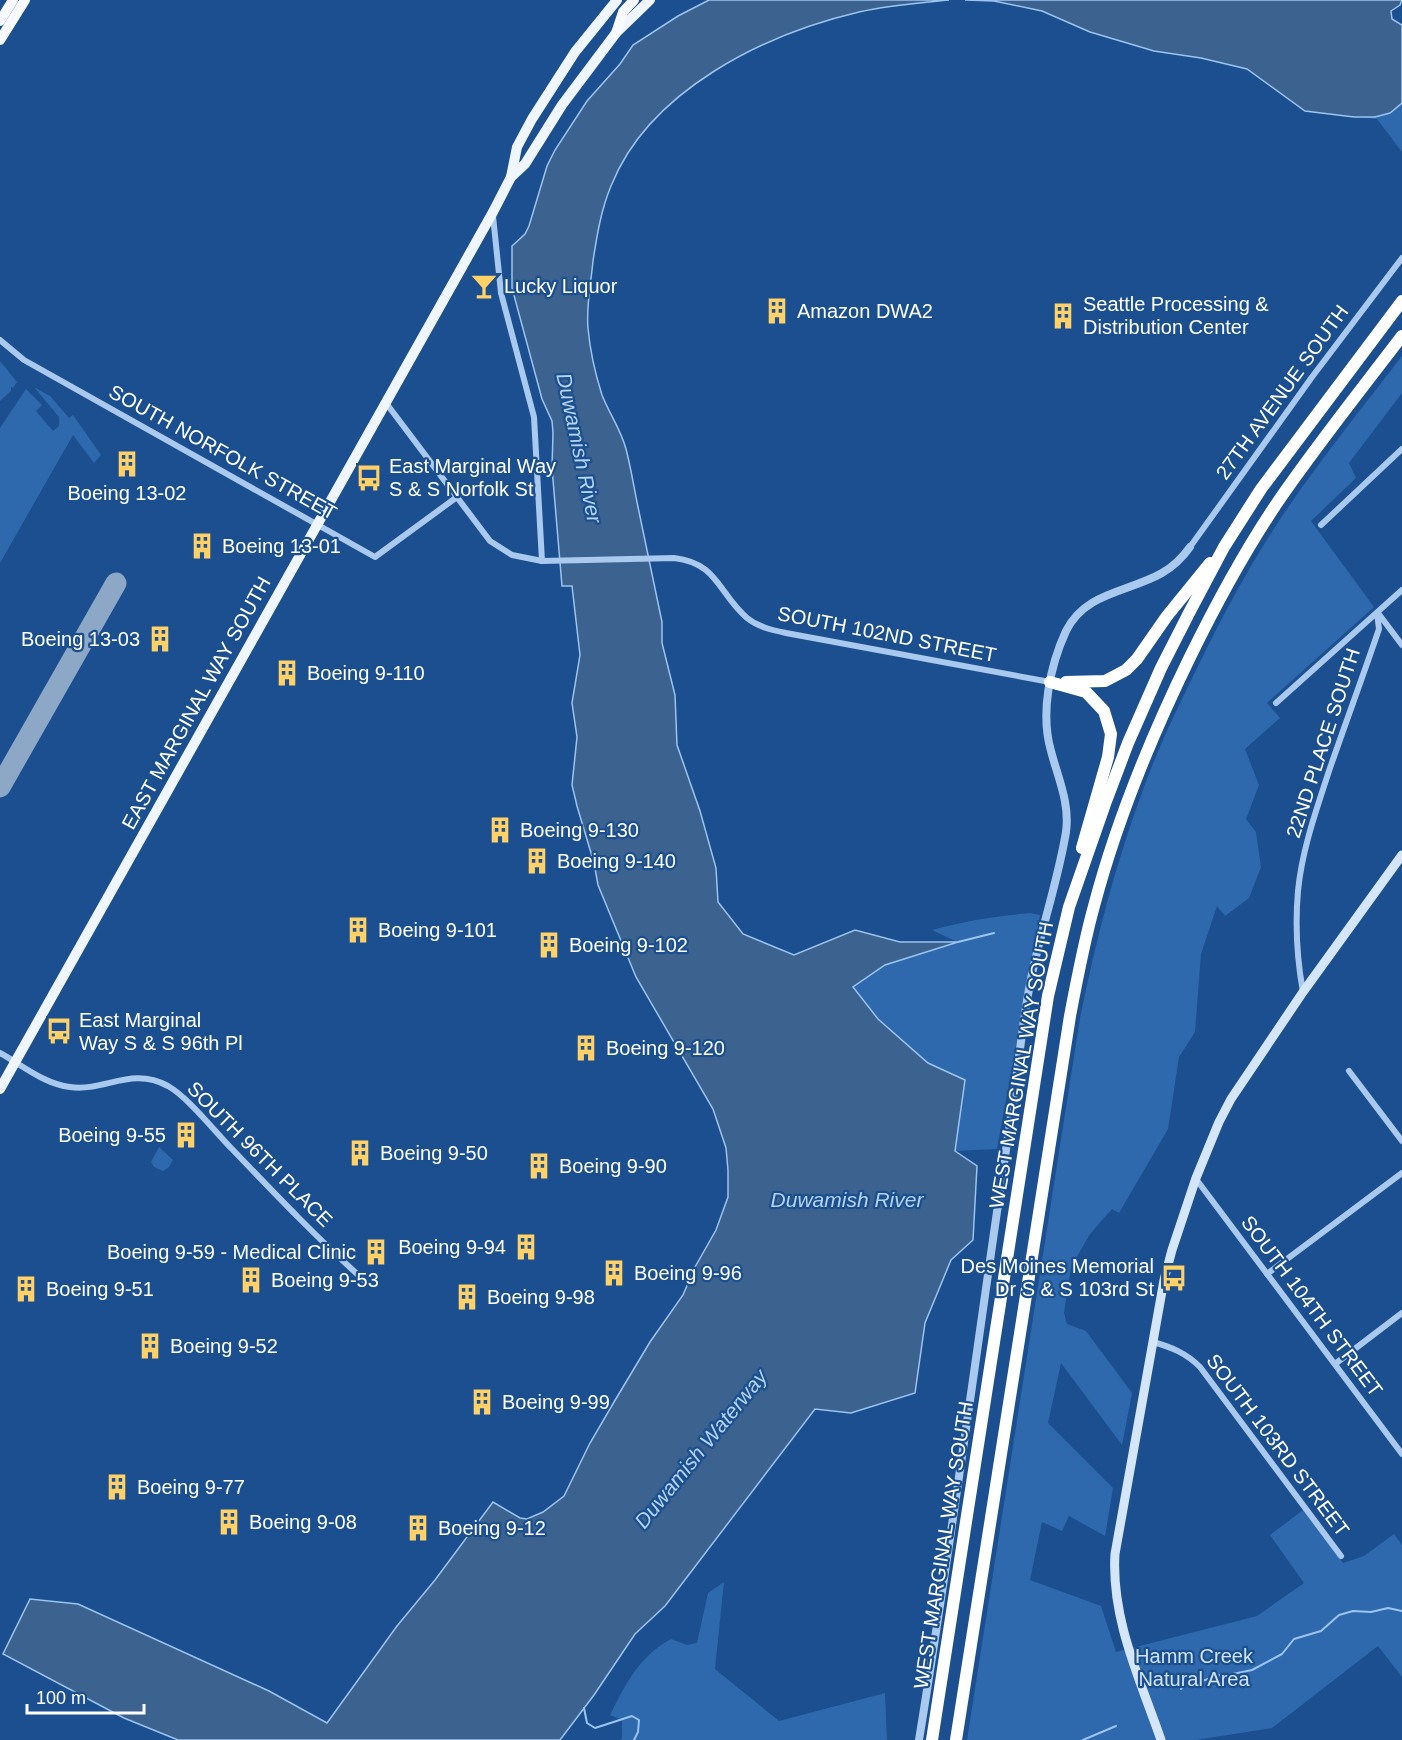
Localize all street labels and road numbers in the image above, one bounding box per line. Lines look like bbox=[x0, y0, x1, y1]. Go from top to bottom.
street label: 27TH AVENUE SOUTH bbox=[1211, 301, 1353, 483]
street label: SOUTH NORFOLK STREET bbox=[105, 380, 341, 524]
street label: EAST MARGINAL WAY SOUTH bbox=[117, 573, 275, 833]
street label: SOUTH 102ND STREET bbox=[776, 602, 998, 666]
street label: 22ND PLACE SOUTH bbox=[1282, 646, 1364, 840]
street label: WEST MARGINAL WAY SOUTH bbox=[985, 920, 1057, 1210]
street label: SOUTH 96TH PLACE bbox=[183, 1077, 337, 1231]
street label: SOUTH 104TH STREET bbox=[1237, 1212, 1387, 1400]
street label: SOUTH 103RD STREET bbox=[1202, 1350, 1354, 1540]
street label: WEST MARGINAL WAY SOUTH bbox=[909, 1400, 977, 1690]

